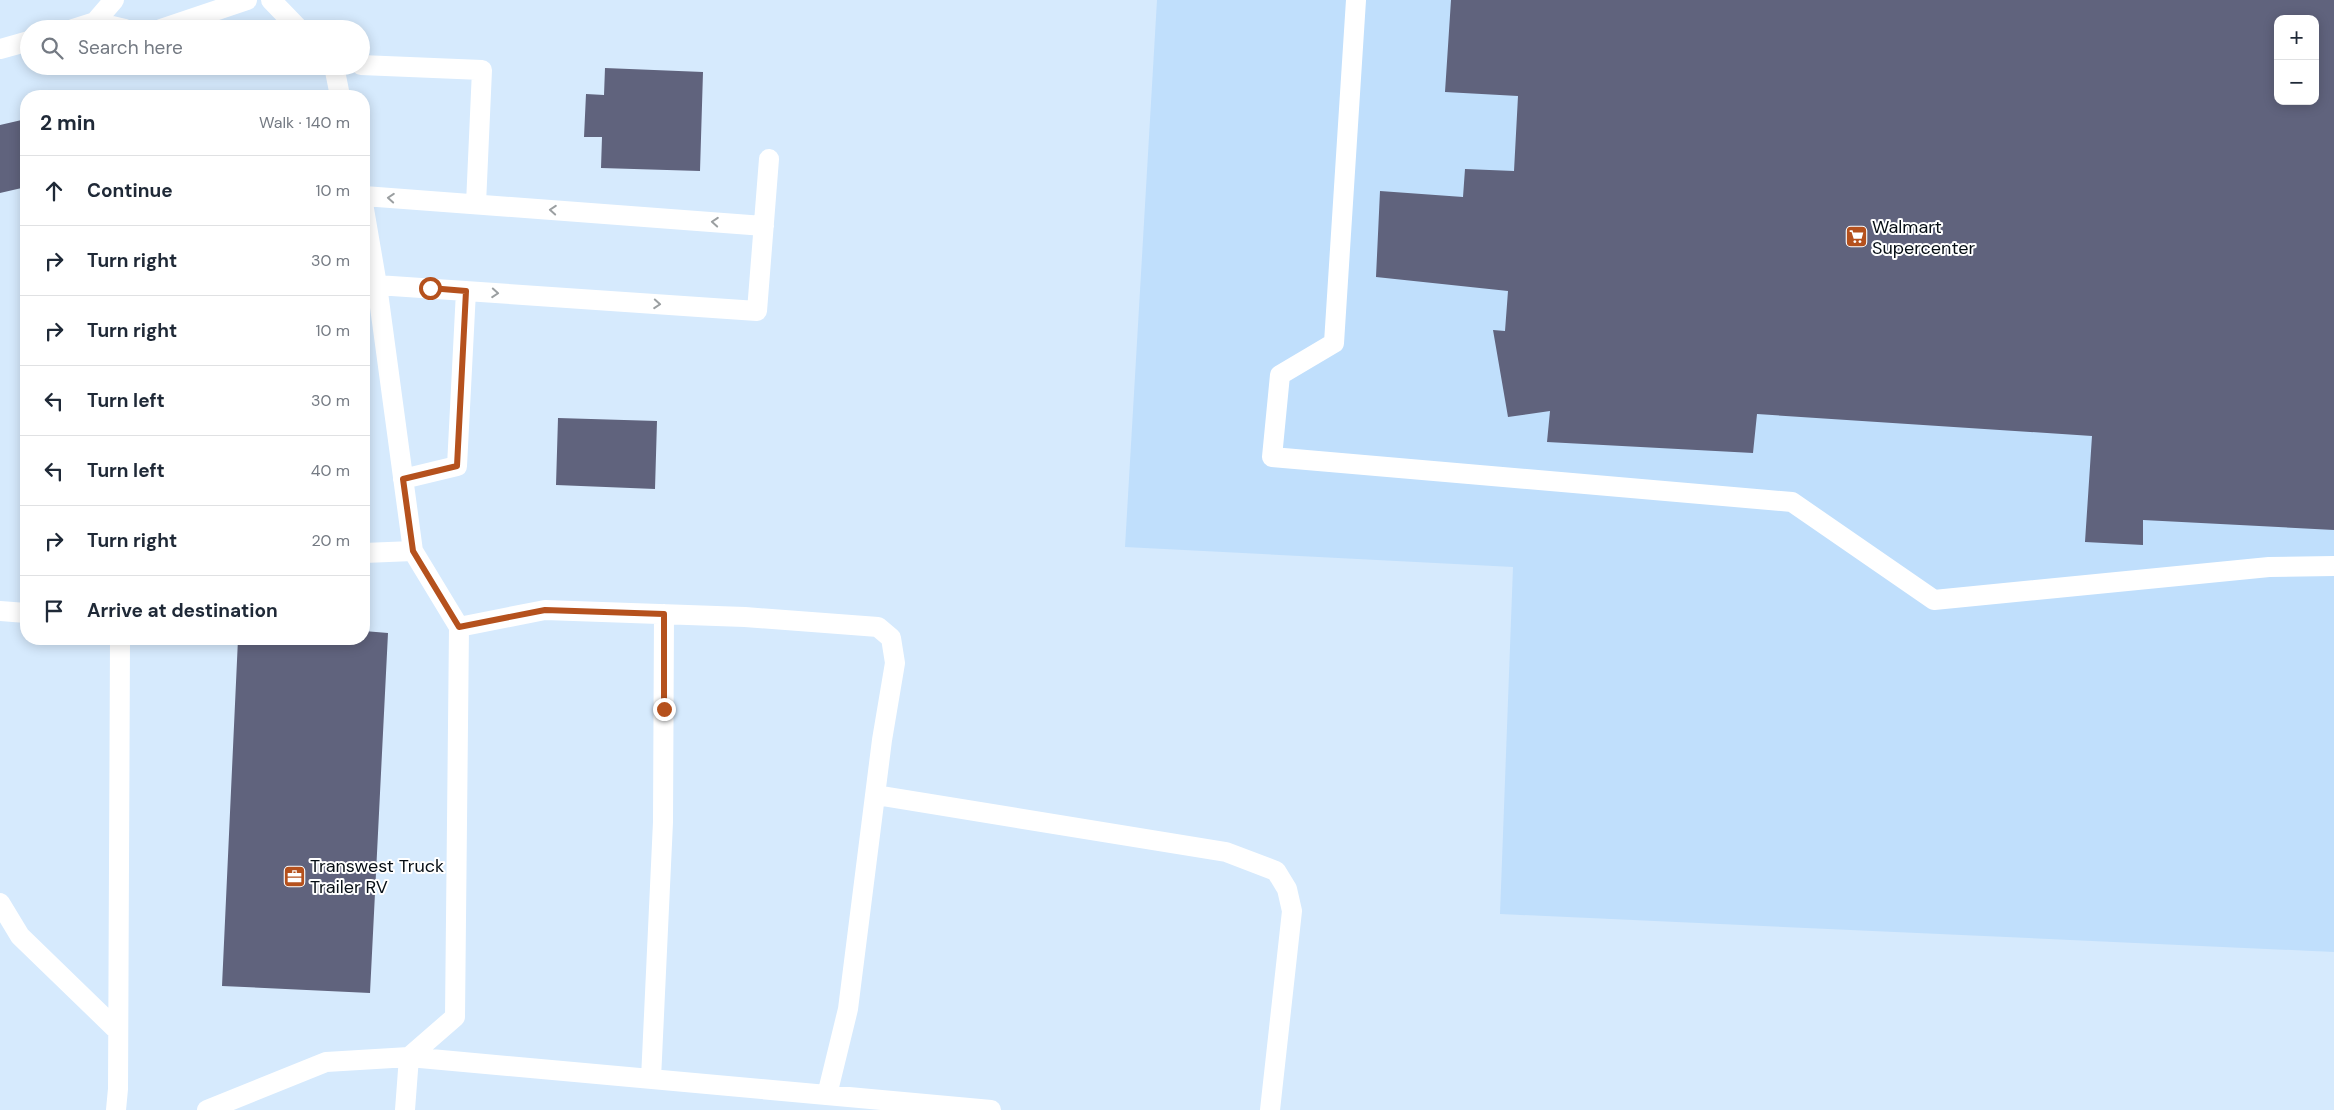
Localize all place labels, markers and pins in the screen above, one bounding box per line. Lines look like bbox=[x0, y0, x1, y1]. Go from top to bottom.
place label: Walmart Supercenter bbox=[1872, 215, 1975, 260]
supermarket icon: Walmart Supercenter bbox=[1844, 225, 1868, 249]
place label: Transwest Truck Trailer RV bbox=[310, 854, 444, 899]
office icon: Transwest Truck Trailer RV bbox=[282, 864, 306, 888]

